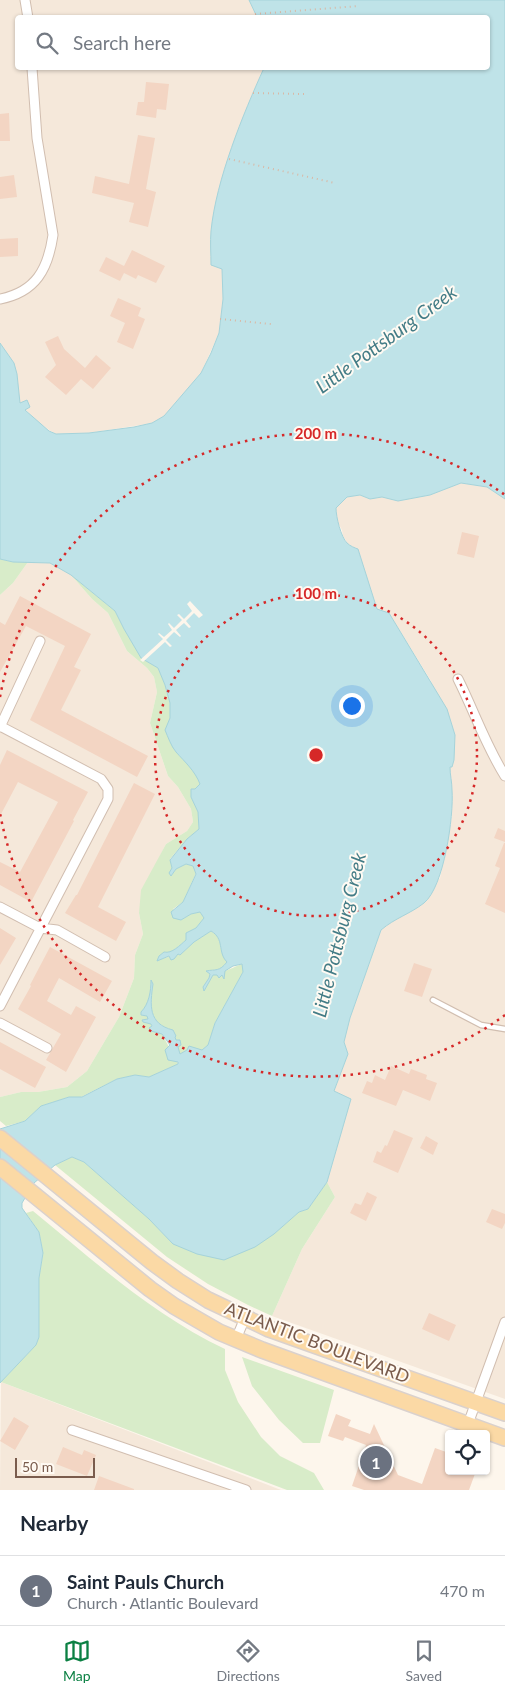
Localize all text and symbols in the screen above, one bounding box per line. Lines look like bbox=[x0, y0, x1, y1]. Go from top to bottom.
search box bbox=[15, 15, 490, 70]
icon: search bbox=[33, 29, 61, 57]
text: Search here bbox=[73, 31, 171, 54]
water label: Little Pottsburg Creek bbox=[311, 279, 461, 397]
text: 200 m bbox=[295, 424, 337, 442]
text: 100 m bbox=[295, 584, 337, 602]
your location bbox=[339, 693, 365, 719]
centre of rings bbox=[307, 746, 325, 764]
water label: Little Pottsburg Creek bbox=[307, 849, 370, 1019]
street label: ATLANTIC BOULEVARD bbox=[222, 1297, 413, 1388]
map controls bbox=[445, 1430, 490, 1475]
button: locate bbox=[445, 1430, 490, 1475]
pin: 1 bbox=[360, 1443, 392, 1481]
scale bar bbox=[15, 1455, 95, 1478]
text: 50 m bbox=[22, 1458, 53, 1475]
text: Nearby bbox=[20, 1510, 88, 1535]
text: Saint Pauls Church bbox=[67, 1570, 224, 1593]
text: 1 bbox=[31, 1581, 41, 1600]
text: 470 m bbox=[440, 1581, 485, 1600]
text: Church · Atlantic Boulevard bbox=[67, 1593, 258, 1612]
tab: Map bbox=[63, 1637, 91, 1684]
tab: Directions bbox=[217, 1637, 280, 1684]
tab: Saved bbox=[406, 1637, 442, 1684]

